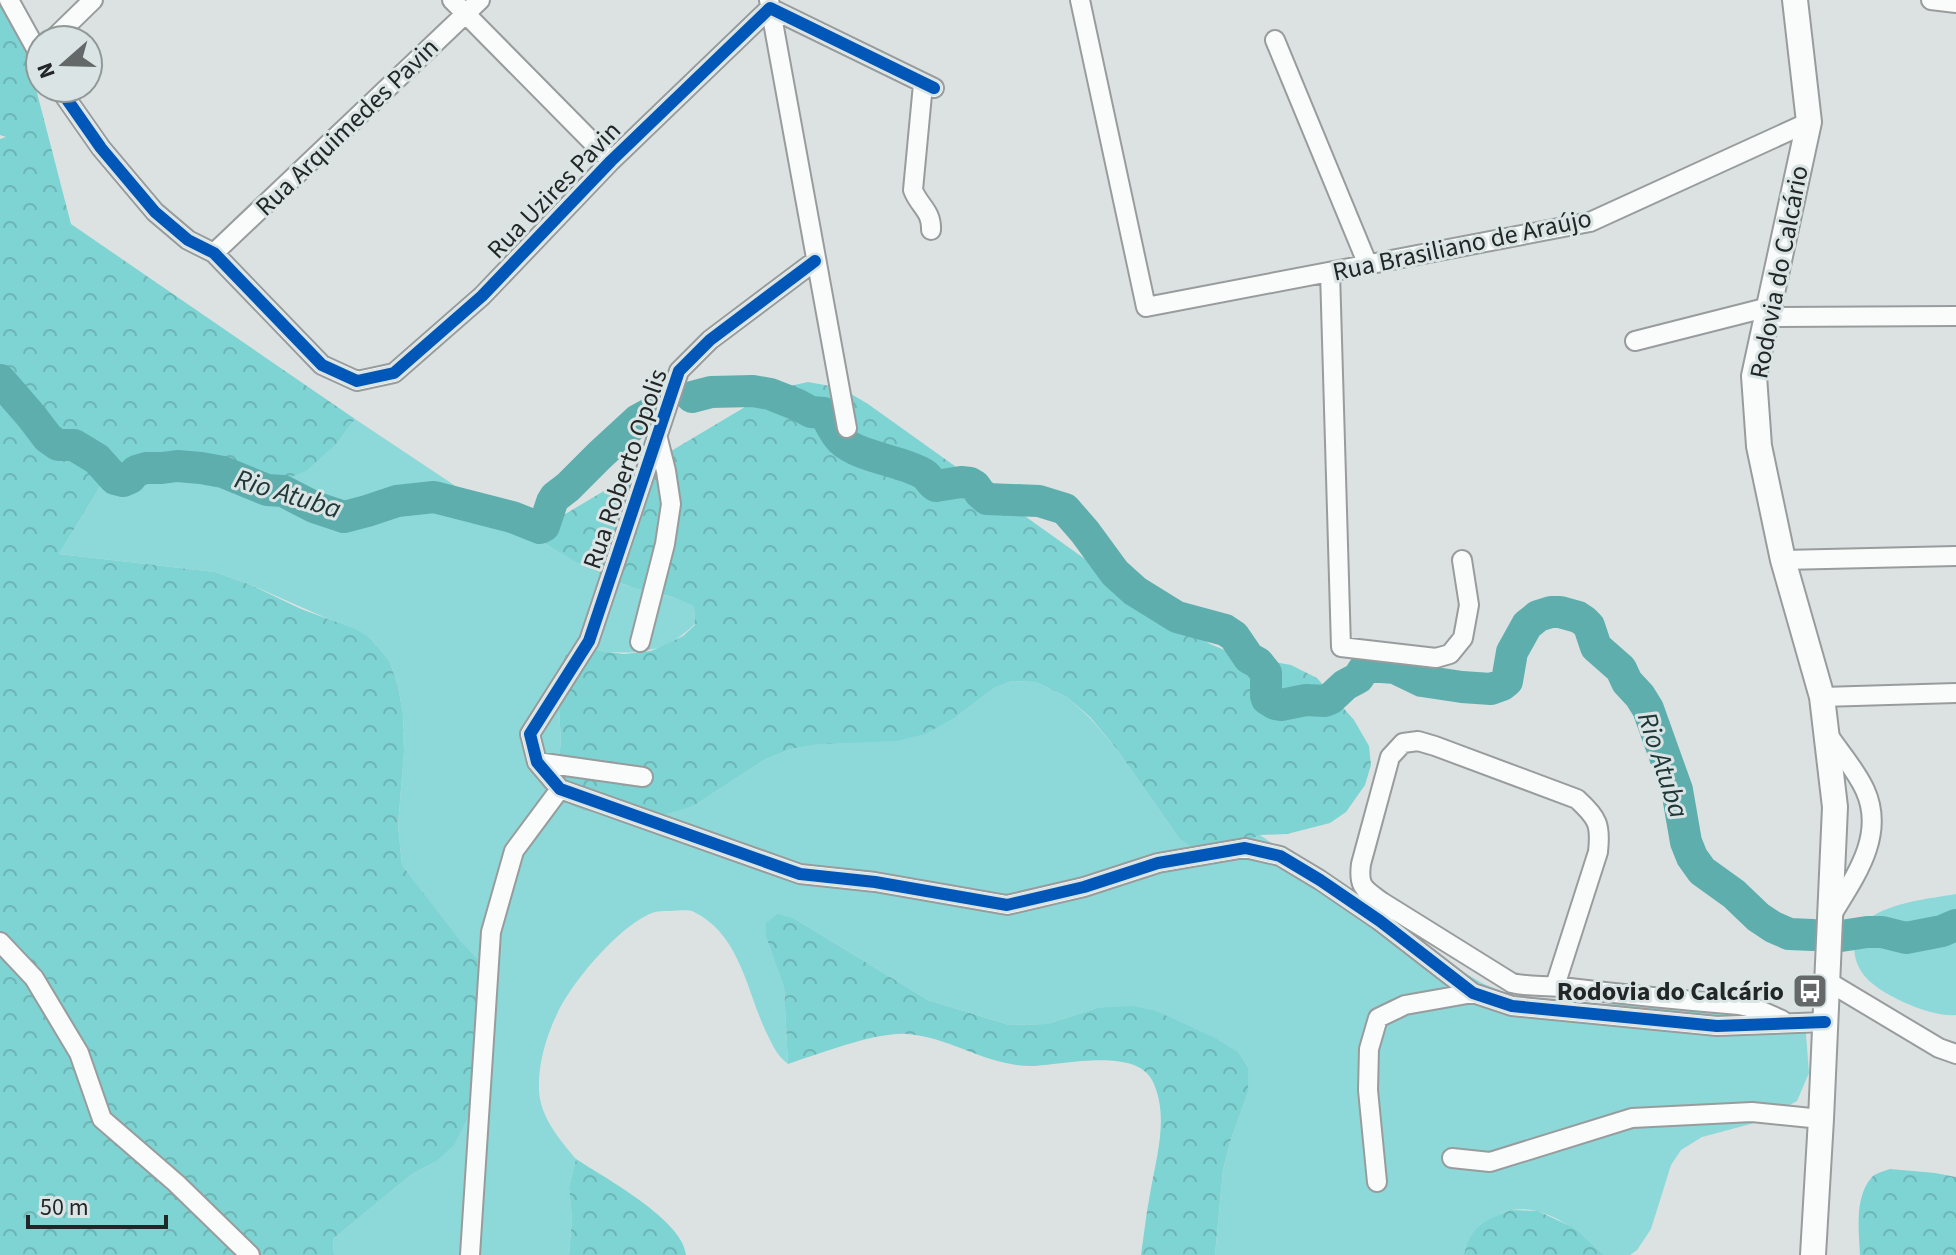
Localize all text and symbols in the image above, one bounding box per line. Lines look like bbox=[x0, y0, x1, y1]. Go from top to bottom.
north arrow bbox=[24, 24, 104, 104]
street label: Rua Arquimedes Pavin bbox=[247, 29, 447, 225]
text: N bbox=[29, 58, 64, 83]
street label: Rua Uzires Pavin bbox=[479, 113, 629, 267]
street label: Rodovia do Calcário bbox=[1740, 162, 1818, 382]
street label: Rua Brasiliano de Araújo bbox=[1329, 199, 1595, 291]
street label: Rua Roberto Opolis bbox=[573, 364, 677, 574]
water label: Rio Atuba bbox=[230, 459, 346, 529]
water label: Rio Atuba bbox=[1627, 707, 1699, 823]
bus stop icon: Rodovia do Calcário bbox=[1791, 972, 1829, 1010]
place label: Rodovia do Calcário bbox=[1557, 973, 1784, 1010]
scale bar bbox=[28, 1179, 166, 1229]
text: 50 m bbox=[40, 1190, 89, 1225]

